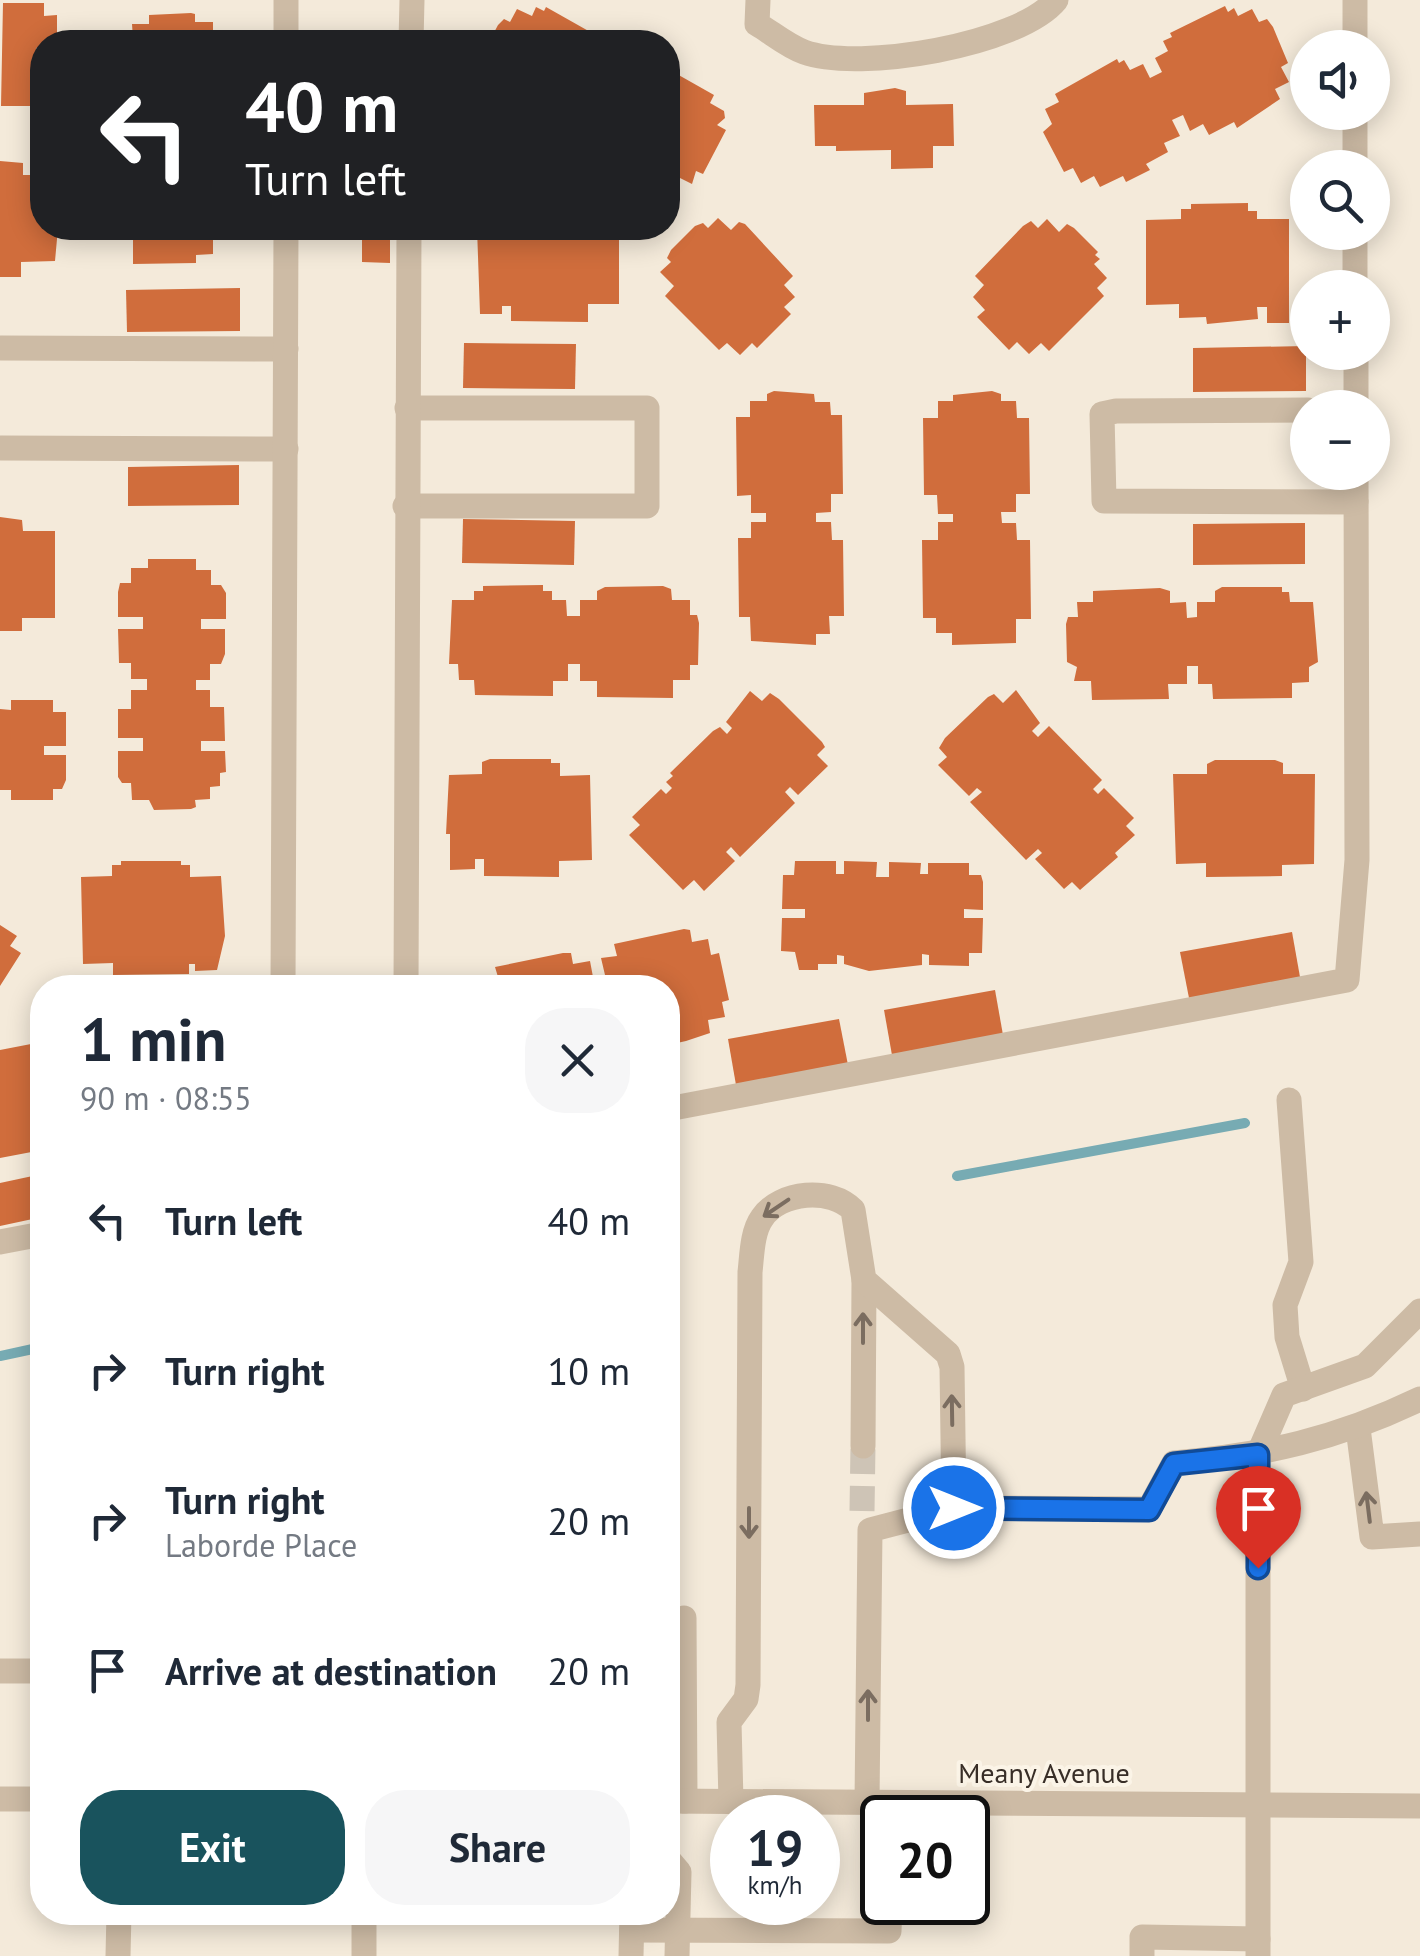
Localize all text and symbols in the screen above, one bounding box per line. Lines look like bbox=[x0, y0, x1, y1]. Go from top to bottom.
map controls bbox=[1290, 30, 1390, 490]
button: sound bbox=[1290, 30, 1390, 130]
text: 40 m bbox=[245, 61, 398, 151]
icon: left bbox=[80, 70, 210, 200]
text: Turn left bbox=[245, 149, 406, 207]
button: search bbox=[1290, 150, 1390, 250]
button: + bbox=[1290, 270, 1390, 370]
button: − bbox=[1290, 390, 1390, 490]
text: 1 min bbox=[80, 1000, 226, 1078]
button: close bbox=[525, 1008, 630, 1113]
text: 90 m · 08:55 bbox=[80, 1077, 252, 1119]
icon: left bbox=[80, 1193, 135, 1248]
text: Turn left bbox=[165, 1196, 302, 1245]
text: 40 m bbox=[548, 1196, 630, 1245]
one-way arrow bbox=[763, 1198, 791, 1218]
one-way arrow bbox=[854, 1312, 872, 1344]
icon: right bbox=[80, 1343, 135, 1398]
text: Turn right bbox=[165, 1346, 325, 1395]
text: 10 m bbox=[548, 1346, 630, 1395]
one-way arrow bbox=[943, 1395, 962, 1427]
position arrow bbox=[902, 1456, 1006, 1560]
pin bbox=[1216, 1466, 1301, 1569]
text: Turn right bbox=[165, 1475, 325, 1524]
icon: arrive bbox=[1231, 1481, 1286, 1536]
one-way arrow bbox=[1358, 1491, 1377, 1523]
icon: right bbox=[80, 1493, 135, 1548]
text: 20 m bbox=[548, 1496, 630, 1545]
one-way arrow bbox=[740, 1506, 758, 1538]
text: Laborde Place bbox=[165, 1524, 357, 1566]
icon: arrive bbox=[80, 1643, 135, 1698]
text: Arrive at destination bbox=[165, 1646, 497, 1695]
text: 20 m bbox=[548, 1646, 630, 1695]
one-way arrow bbox=[858, 1689, 877, 1721]
street label: Meany Avenue bbox=[958, 1754, 1130, 1791]
button: Exit bbox=[80, 1790, 345, 1905]
button: Share bbox=[365, 1790, 630, 1905]
speed limit sign: 20 bbox=[860, 1795, 990, 1925]
text: 19 bbox=[747, 1815, 803, 1880]
text: km/h bbox=[748, 1869, 802, 1901]

